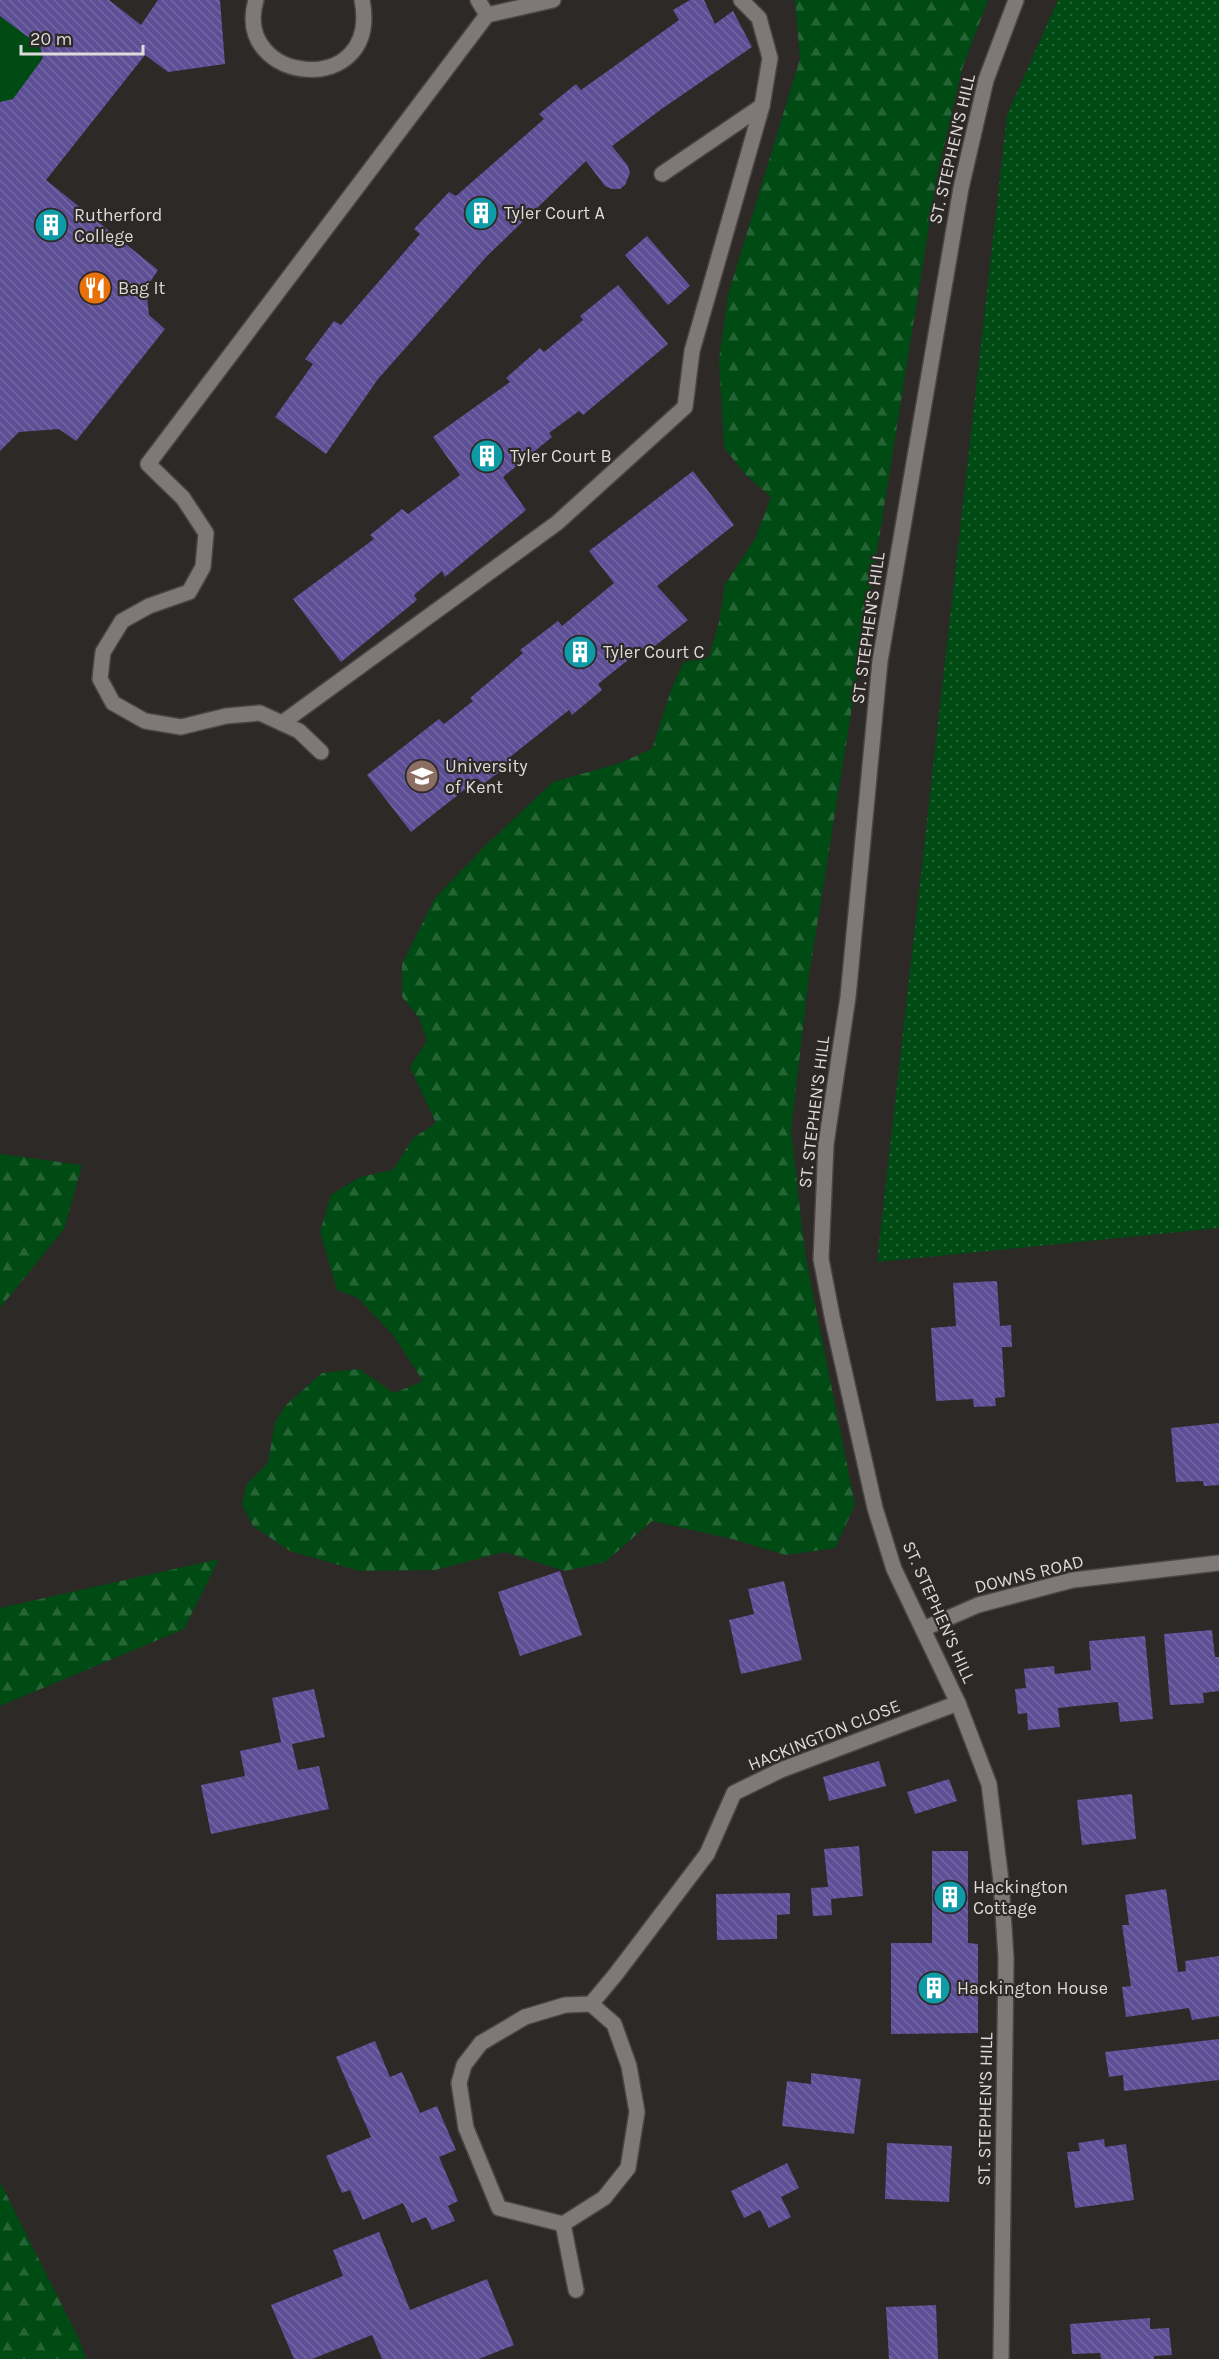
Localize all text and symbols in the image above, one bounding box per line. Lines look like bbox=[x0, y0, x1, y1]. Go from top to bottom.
scale bar bbox=[21, 18, 142, 56]
text: 20 m bbox=[30, 28, 72, 50]
street label: ST. STEPHEN'S HILL bbox=[924, 71, 980, 226]
building icon: Tyler Court A bbox=[463, 195, 499, 231]
place label: Tyler Court A bbox=[504, 202, 605, 224]
place label: Rutherford College bbox=[74, 204, 162, 247]
building icon: Rutherford College bbox=[33, 207, 69, 243]
restaurant icon: Bag It bbox=[77, 270, 113, 306]
place label: Bag It bbox=[118, 277, 166, 299]
building icon: Tyler Court B bbox=[469, 438, 505, 474]
place label: Tyler Court B bbox=[510, 445, 612, 467]
street label: ST. STEPHEN'S HILL bbox=[846, 550, 890, 705]
building icon: Tyler Court C bbox=[562, 634, 598, 670]
place label: Tyler Court C bbox=[603, 641, 704, 663]
place label: University of Kent bbox=[445, 755, 528, 798]
school or university icon: University of Kent bbox=[404, 758, 440, 794]
street label: ST. STEPHEN'S HILL bbox=[794, 1034, 834, 1189]
street label: ST. STEPHEN'S HILL bbox=[898, 1537, 980, 1687]
street label: DOWNS ROAD bbox=[972, 1550, 1086, 1598]
street label: HACKINGTON CLOSE bbox=[745, 1694, 903, 1776]
place label: Hackington Cottage bbox=[973, 1876, 1068, 1919]
building icon: Hackington Cottage bbox=[932, 1879, 968, 1915]
building icon: Hackington House bbox=[916, 1970, 952, 2006]
place label: Hackington House bbox=[957, 1977, 1108, 1999]
street label: ST. STEPHEN'S HILL bbox=[973, 2032, 997, 2186]

